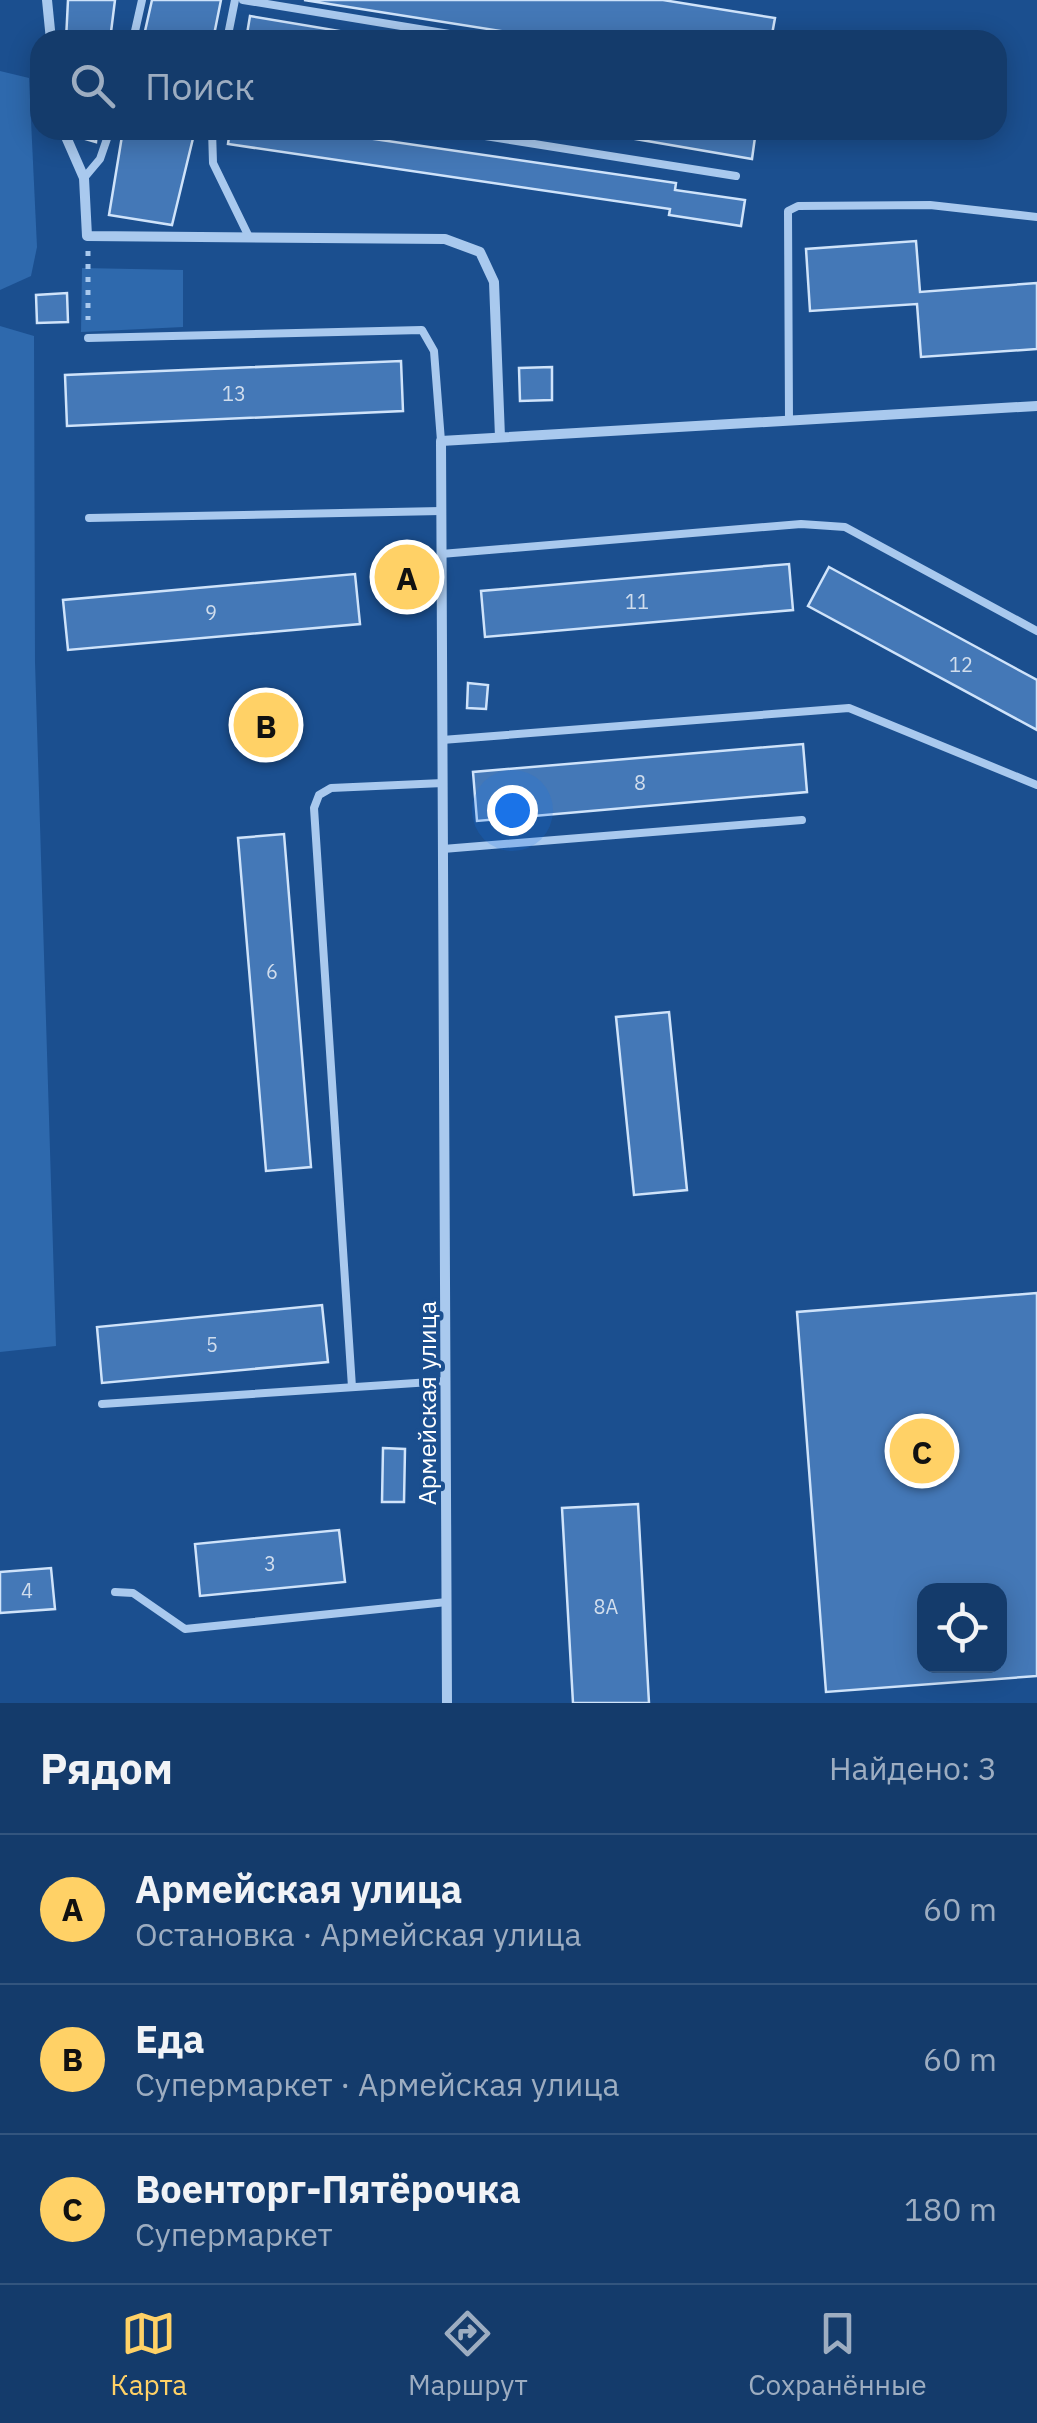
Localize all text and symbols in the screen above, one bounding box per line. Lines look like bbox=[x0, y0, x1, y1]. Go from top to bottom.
search box bbox=[30, 30, 1007, 140]
icon: search bbox=[65, 58, 120, 113]
text: Поиск bbox=[145, 61, 255, 110]
house number: 13 bbox=[222, 380, 246, 407]
pin: A bbox=[374, 540, 440, 614]
house number: 11 bbox=[625, 588, 649, 615]
house number: 9 bbox=[205, 599, 217, 626]
house number: 12 bbox=[949, 651, 973, 678]
pin: B bbox=[234, 688, 298, 762]
house number: 8 bbox=[634, 769, 646, 796]
your location bbox=[487, 785, 538, 836]
house number: 6 bbox=[266, 958, 278, 985]
street label: Армейская улица bbox=[410, 1301, 443, 1505]
house number: 5 bbox=[206, 1331, 218, 1358]
pin: C bbox=[890, 1414, 954, 1488]
house number: 3 bbox=[264, 1550, 276, 1577]
house number: 4 bbox=[21, 1577, 33, 1604]
map controls bbox=[917, 1583, 1007, 1673]
button: locate bbox=[917, 1583, 1007, 1673]
house number: 8А bbox=[594, 1593, 619, 1620]
text: Рядом bbox=[40, 1741, 173, 1796]
text: Найдено: 3 bbox=[829, 1747, 997, 1789]
text: Армейская улица bbox=[135, 1864, 463, 1913]
text: A bbox=[62, 1888, 83, 1930]
text: 60 m bbox=[923, 1888, 997, 1930]
text: Остановка · Армейская улица bbox=[135, 1913, 582, 1955]
text: Еда bbox=[135, 2014, 205, 2063]
text: B bbox=[62, 2038, 83, 2080]
text: 60 m bbox=[923, 2038, 997, 2080]
text: Супермаркет · Армейская улица bbox=[135, 2063, 620, 2105]
text: Военторг-Пятёрочка bbox=[135, 2164, 521, 2213]
text: C bbox=[62, 2188, 83, 2230]
text: 180 m bbox=[904, 2188, 997, 2230]
text: Супермаркет bbox=[135, 2213, 333, 2255]
tab: Карта bbox=[110, 2306, 187, 2403]
tab: Маршрут bbox=[408, 2306, 528, 2403]
tab: Сохранённые bbox=[748, 2306, 927, 2403]

